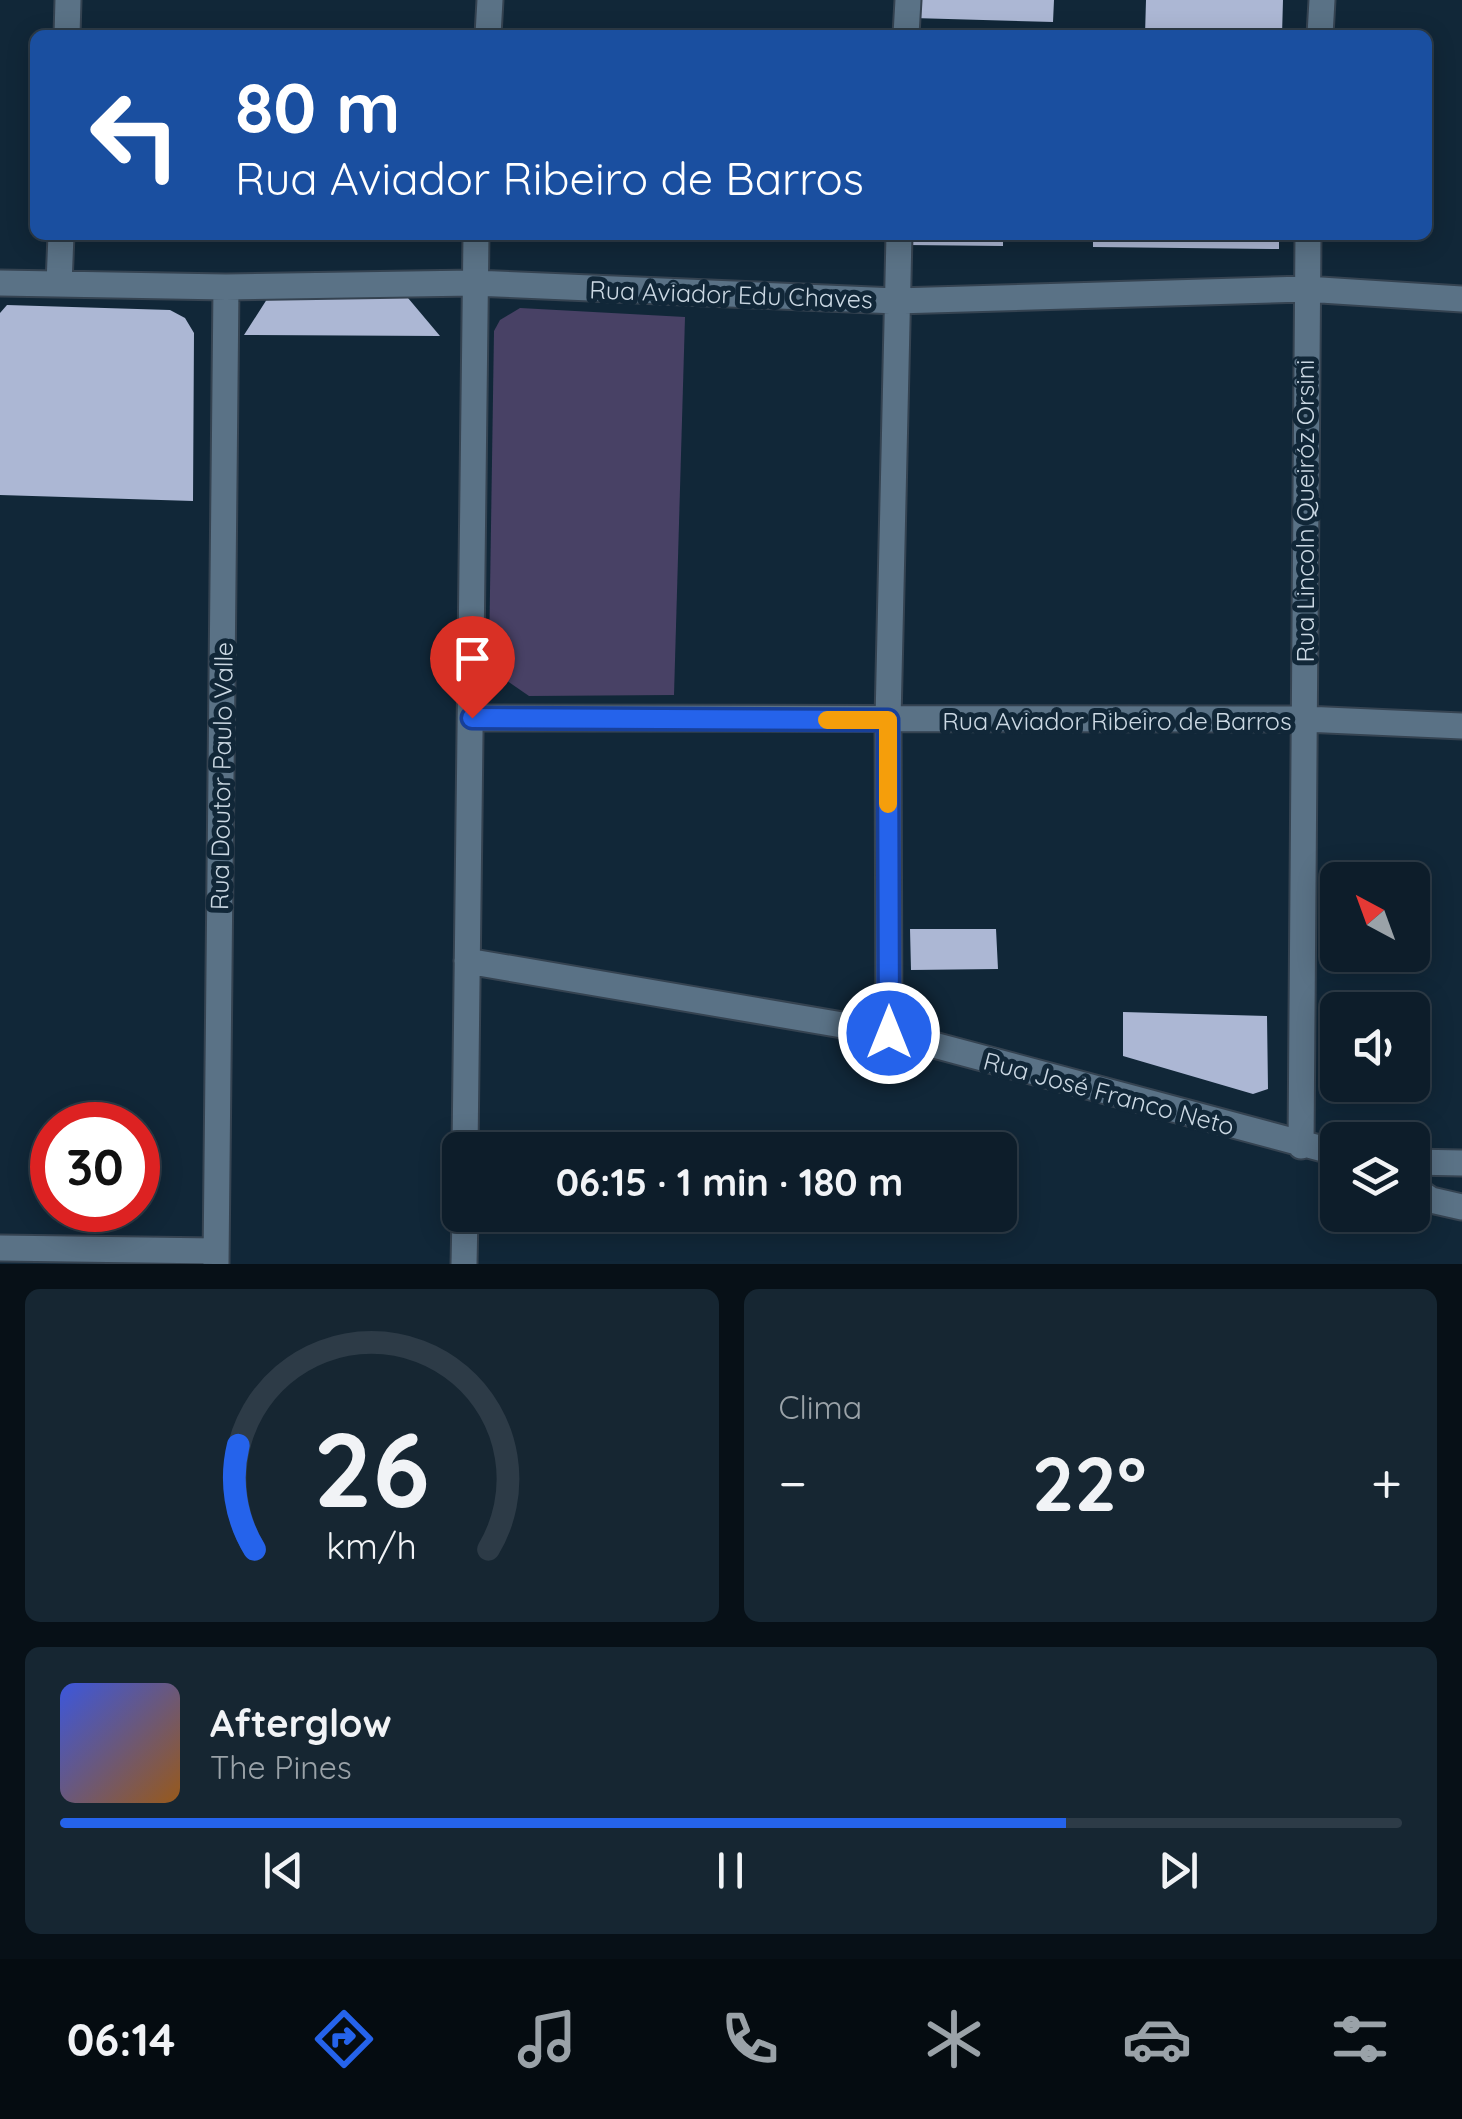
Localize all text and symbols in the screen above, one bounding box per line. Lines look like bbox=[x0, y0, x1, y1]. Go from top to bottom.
text: 80 m bbox=[235, 63, 400, 151]
icon: left bbox=[70, 70, 200, 200]
text: Rua Aviador Ribeiro de Barros bbox=[235, 150, 864, 206]
street label: Rua Aviador Edu Chaves bbox=[589, 274, 873, 314]
street label: Rua Lincoln Queiróz Orsini bbox=[1289, 360, 1320, 662]
pin bbox=[430, 616, 515, 719]
icon: arrive bbox=[445, 631, 500, 686]
street label: Rua Doutor Paulo Valle bbox=[203, 642, 239, 910]
street label: Rua Aviador Ribeiro de Barros bbox=[942, 705, 1292, 736]
north arrow bbox=[1320, 862, 1430, 972]
map controls bbox=[1320, 862, 1430, 1232]
position arrow bbox=[837, 981, 941, 1085]
button: sound bbox=[1320, 992, 1430, 1102]
street label: Rua José Franco Neto bbox=[980, 1045, 1238, 1141]
speed limit sign: 30 bbox=[30, 1102, 160, 1232]
button: layers bbox=[1320, 1122, 1430, 1232]
text: 06:15 · 1 min · 180 m bbox=[556, 1158, 903, 1206]
text: Clima bbox=[779, 1387, 862, 1427]
text: 26 bbox=[313, 1403, 430, 1533]
text: 22° bbox=[1032, 1436, 1146, 1530]
text: − bbox=[779, 1448, 807, 1517]
text: + bbox=[1371, 1448, 1402, 1517]
text: km/h bbox=[326, 1523, 417, 1568]
text: Afterglow bbox=[210, 1699, 392, 1747]
text: The Pines bbox=[210, 1747, 352, 1787]
icon: previous bbox=[256, 1843, 311, 1898]
icon: pause bbox=[703, 1843, 758, 1898]
icon: next bbox=[1151, 1843, 1206, 1898]
icon: directions bbox=[309, 2004, 379, 2074]
icon: music bbox=[512, 2004, 582, 2074]
icon: phone bbox=[715, 2004, 785, 2074]
icon: climate bbox=[919, 2004, 989, 2074]
icon: car bbox=[1122, 2004, 1192, 2074]
icon: filters bbox=[1325, 2004, 1395, 2074]
text: 06:14 bbox=[67, 2011, 175, 2067]

